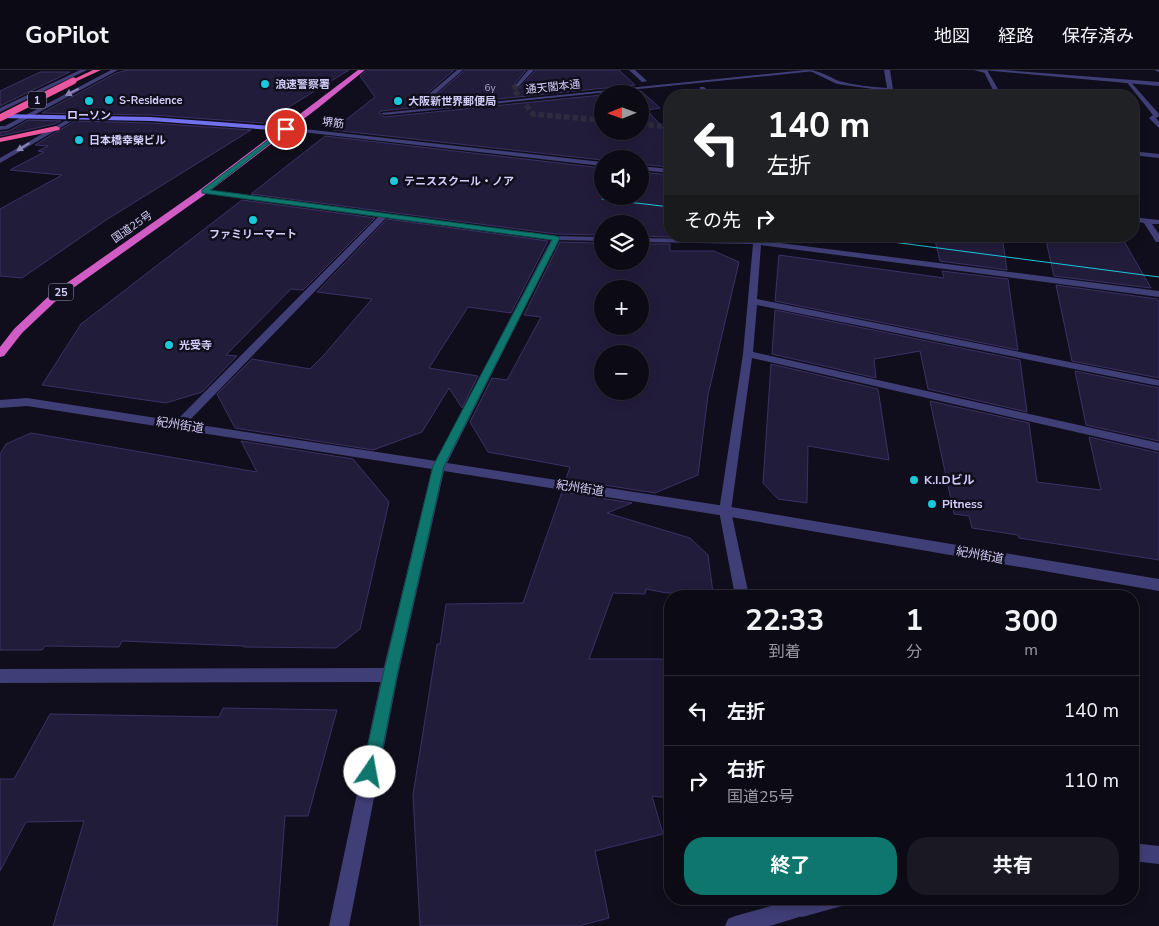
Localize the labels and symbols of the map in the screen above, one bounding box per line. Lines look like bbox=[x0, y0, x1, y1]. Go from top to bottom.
place label: 浪速警察署 bbox=[275, 77, 330, 92]
street label: 通天閣本通 bbox=[525, 77, 581, 97]
marker: 浪速警察署 bbox=[259, 78, 271, 90]
house number: 6y bbox=[484, 81, 496, 95]
north arrow bbox=[594, 85, 649, 140]
one-way arrow bbox=[64, 88, 79, 96]
road number: 1 bbox=[28, 92, 46, 108]
place label: S-Residence bbox=[119, 93, 182, 108]
marker: S-Residence bbox=[103, 94, 115, 106]
place label: 大阪新世界郵便局 bbox=[408, 94, 496, 109]
marker: ローソン bbox=[83, 95, 95, 107]
marker: 大阪新世界郵便局 bbox=[392, 95, 404, 107]
place label: ローソン bbox=[67, 108, 111, 123]
pin bbox=[265, 108, 307, 150]
street label: 堺筋 bbox=[321, 114, 345, 132]
place label: 日本橋幸榮ビル bbox=[89, 133, 166, 148]
marker: 日本橋幸榮ビル bbox=[73, 134, 85, 146]
one-way arrow bbox=[17, 143, 30, 152]
place label: テニススクール・ノア bbox=[404, 174, 514, 189]
marker: テニススクール・ノア bbox=[388, 175, 400, 187]
street label: 国道25号 bbox=[109, 208, 155, 246]
marker: ファミリーマート bbox=[247, 214, 259, 226]
place label: ファミリーマート bbox=[209, 227, 297, 242]
road number: 25 bbox=[48, 283, 74, 300]
place label: 光受寺 bbox=[179, 338, 212, 353]
marker: 光受寺 bbox=[163, 339, 175, 351]
street label: 紀州街道 bbox=[155, 413, 205, 437]
place label: K.I.Dビル bbox=[924, 472, 975, 488]
marker: K.I.Dビル bbox=[908, 474, 920, 486]
street label: 紀州街道 bbox=[555, 476, 605, 500]
place label: Pitness bbox=[942, 496, 983, 512]
marker: Pitness bbox=[926, 498, 938, 510]
street label: 紀州街道 bbox=[955, 543, 1005, 567]
position arrow bbox=[343, 745, 395, 797]

